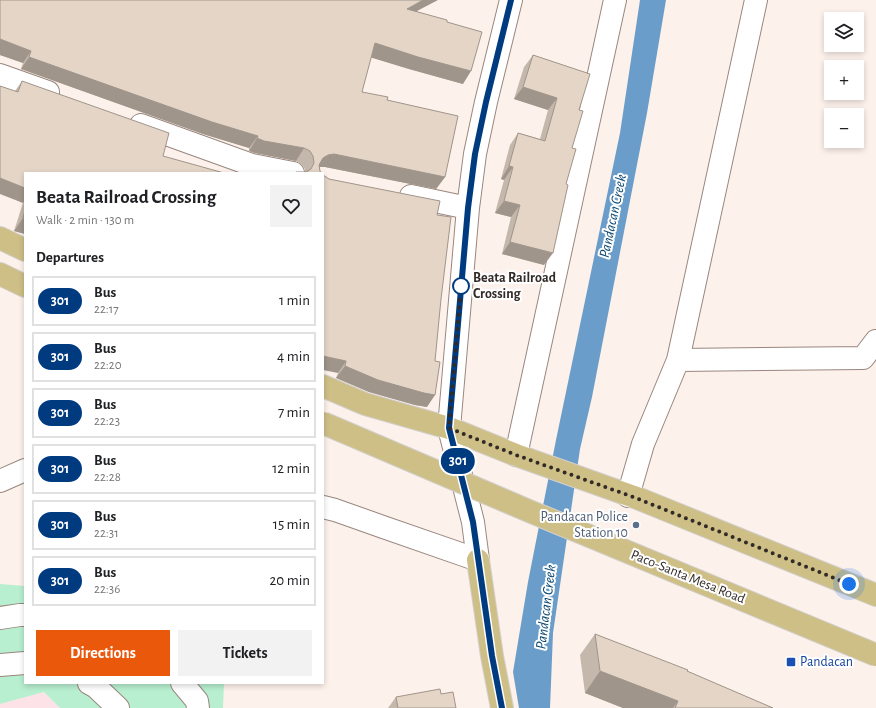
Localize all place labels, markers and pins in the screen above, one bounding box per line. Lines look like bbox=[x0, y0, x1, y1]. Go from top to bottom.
place label: Beata Railroad Crossing bbox=[473, 271, 557, 301]
marker: Beata Railroad Crossing bbox=[452, 277, 470, 295]
place label: Pandacan Police Station 10 bbox=[540, 510, 628, 540]
marker: Pandacan Police Station 10 bbox=[631, 520, 641, 530]
place label: Pandacan bbox=[800, 655, 853, 669]
marker: Pandacan bbox=[785, 656, 797, 668]

